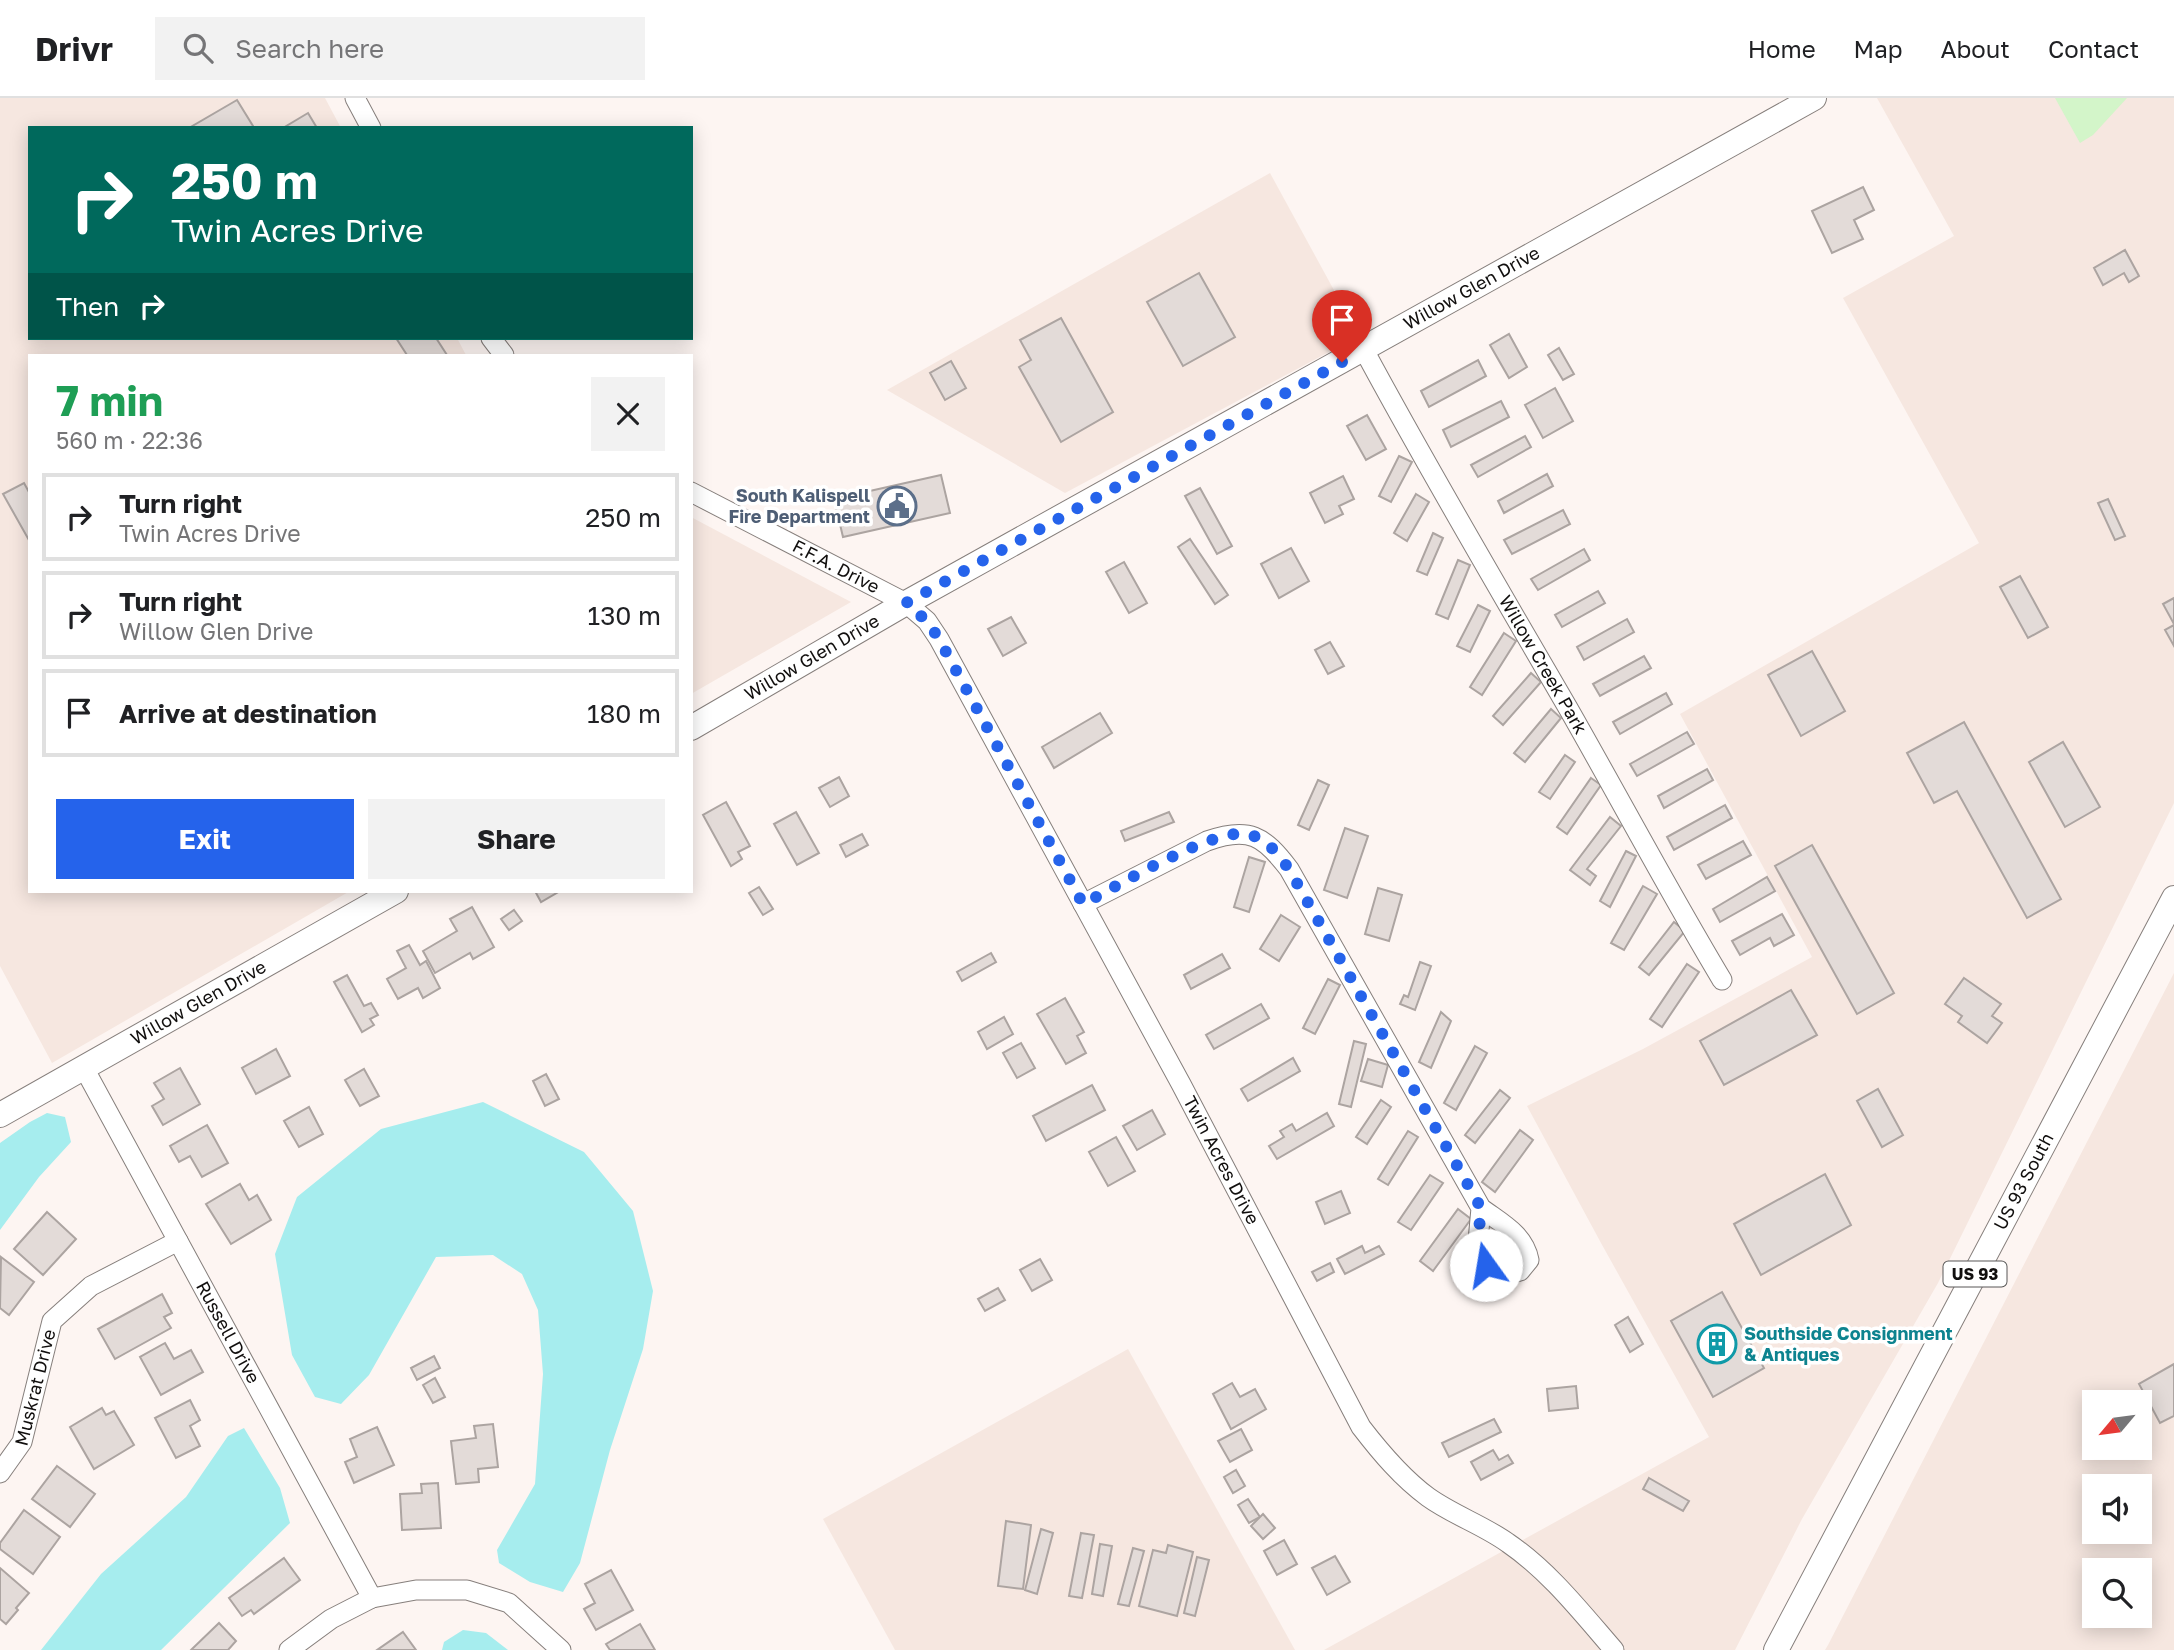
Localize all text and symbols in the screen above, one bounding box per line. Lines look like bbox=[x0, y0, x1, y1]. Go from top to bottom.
search box bbox=[155, 17, 645, 80]
text: Drivr bbox=[35, 29, 113, 68]
icon: search bbox=[179, 29, 217, 67]
text: Search here bbox=[235, 33, 384, 64]
text: Home bbox=[1748, 34, 1816, 63]
text: Map bbox=[1854, 34, 1903, 63]
text: About bbox=[1941, 34, 2010, 63]
text: Contact bbox=[2048, 34, 2139, 63]
text: 250 m bbox=[171, 151, 318, 210]
icon: right bbox=[56, 154, 147, 245]
text: Twin Acres Drive bbox=[171, 211, 424, 249]
street label: Willow Glen Drive bbox=[1399, 241, 1543, 334]
icon: right bbox=[133, 287, 171, 325]
pin bbox=[1312, 290, 1372, 362]
text: Then bbox=[56, 291, 119, 322]
icon: arrive bbox=[1323, 301, 1361, 339]
text: 7 min bbox=[56, 375, 163, 425]
button: close bbox=[591, 377, 665, 451]
text: 560 m · 22:36 bbox=[56, 426, 203, 454]
place label: South Kalispell Fire Department bbox=[728, 484, 870, 527]
public building icon: South Kalispell Fire Department bbox=[876, 485, 918, 527]
text: Turn right bbox=[119, 488, 242, 519]
icon: right bbox=[60, 498, 98, 536]
text: 250 m bbox=[585, 502, 661, 533]
text: Twin Acres Drive bbox=[119, 519, 301, 547]
street label: F.F.A. Drive bbox=[789, 534, 884, 597]
text: Turn right bbox=[119, 586, 242, 617]
street label: Willow Creek Park bbox=[1495, 591, 1592, 738]
icon: right bbox=[60, 596, 98, 634]
text: 130 m bbox=[588, 600, 661, 631]
street label: Willow Glen Drive bbox=[740, 609, 883, 705]
text: Willow Glen Drive bbox=[119, 617, 313, 645]
icon: arrive bbox=[60, 694, 98, 732]
text: Arrive at destination bbox=[119, 698, 377, 729]
text: 180 m bbox=[587, 698, 661, 729]
button: Exit bbox=[56, 799, 354, 879]
button: Share bbox=[368, 799, 665, 879]
street label: Willow Glen Drive bbox=[126, 955, 270, 1049]
street label: Twin Acres Drive bbox=[1179, 1092, 1265, 1228]
street label: US 93 South bbox=[1988, 1129, 2058, 1233]
position arrow bbox=[1449, 1228, 1523, 1302]
road number: US 93 bbox=[1944, 1262, 2007, 1286]
street label: Russell Drive bbox=[192, 1277, 265, 1387]
place label: Southside Consignment & Antiques bbox=[1744, 1322, 1953, 1365]
building icon: Southside Consignment & Antiques bbox=[1696, 1323, 1738, 1365]
street label: Muskrat Drive bbox=[9, 1327, 60, 1448]
north arrow bbox=[2082, 1390, 2152, 1460]
map controls bbox=[2082, 1390, 2152, 1628]
button: sound bbox=[2082, 1474, 2152, 1544]
button: search bbox=[2082, 1558, 2152, 1628]

